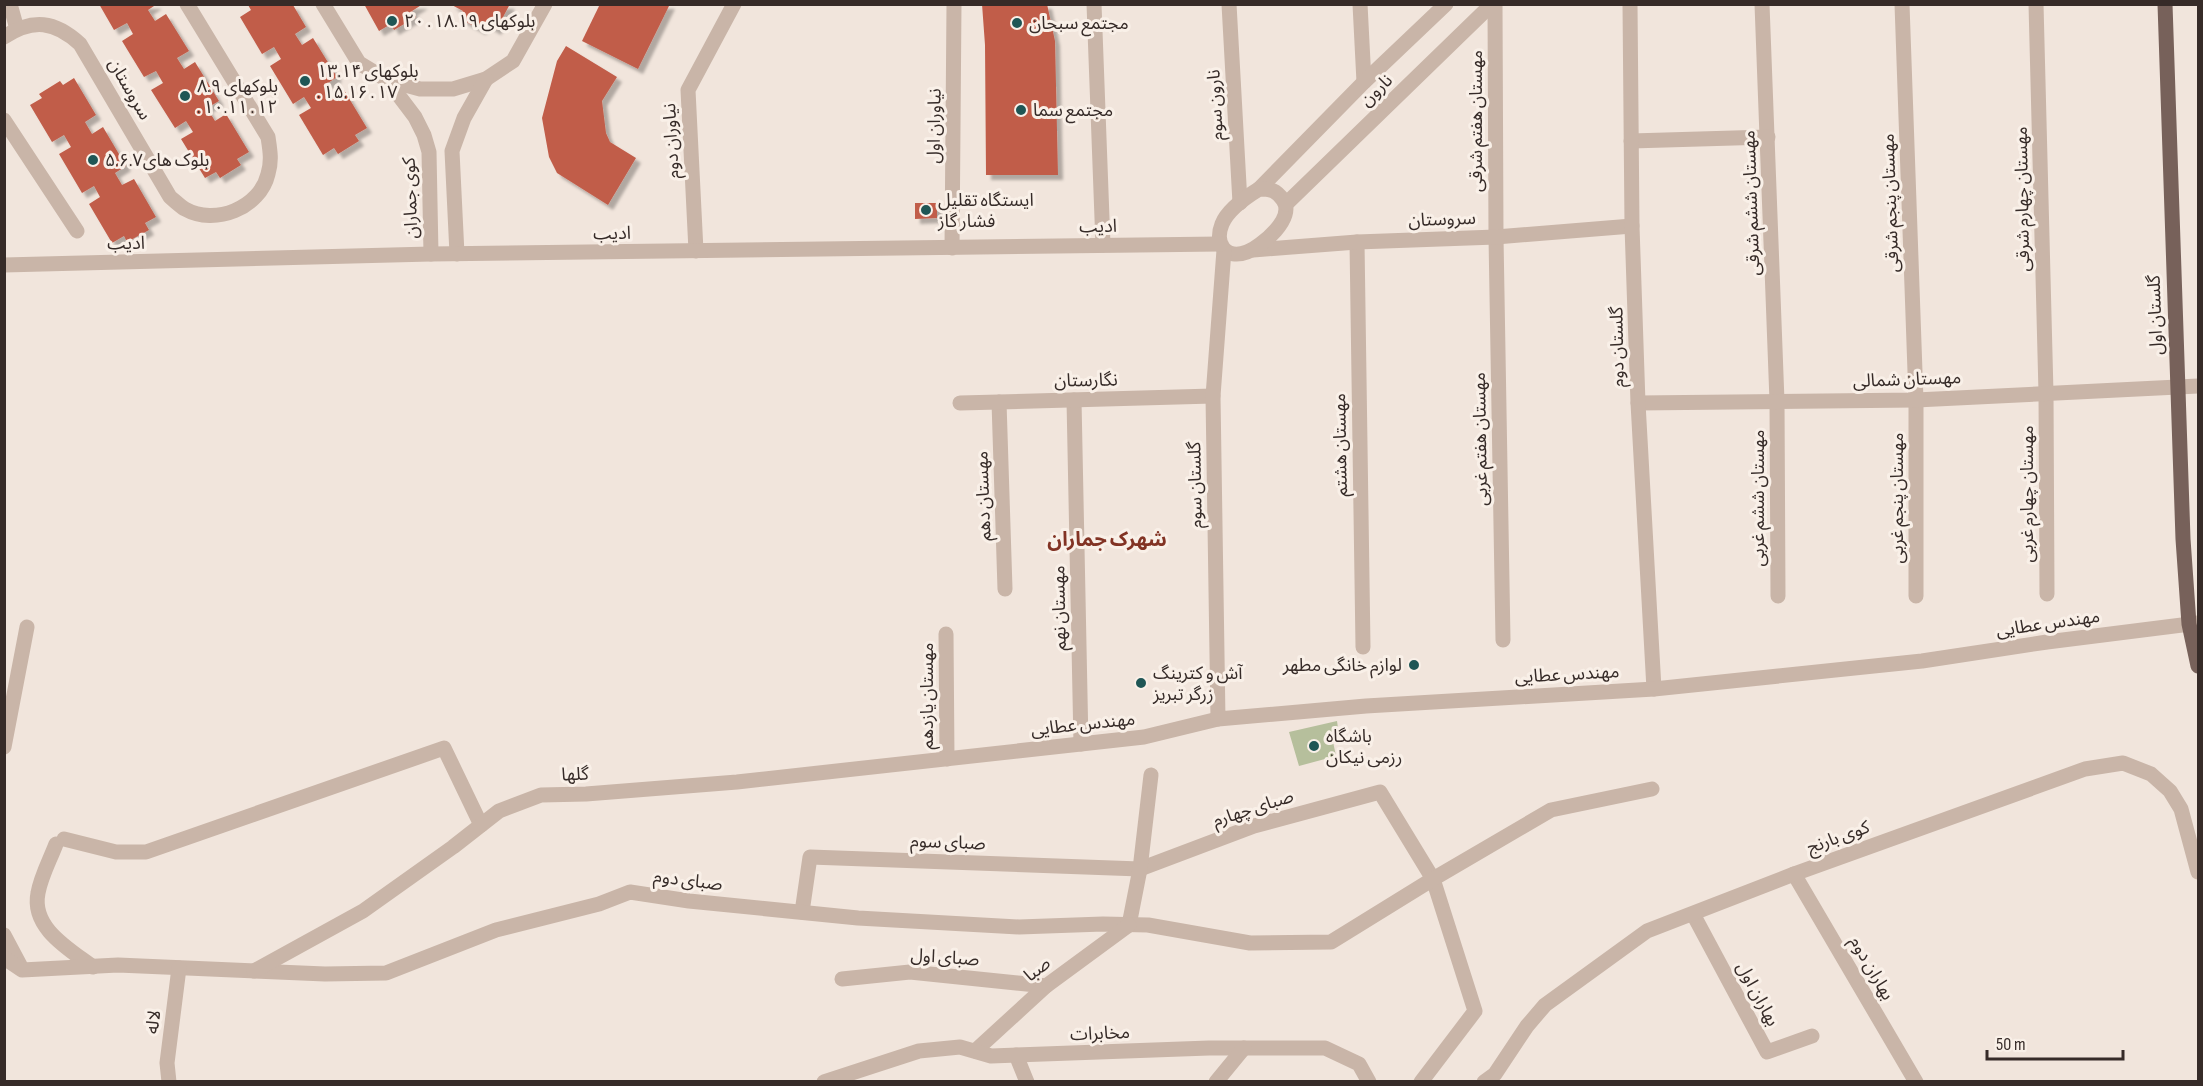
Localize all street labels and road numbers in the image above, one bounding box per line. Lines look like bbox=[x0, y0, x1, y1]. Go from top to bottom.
street label: مهستان هفتم شرقی bbox=[1466, 50, 1489, 192]
street label: سروستان bbox=[104, 55, 156, 124]
street label: نارون سوم bbox=[1203, 69, 1231, 141]
street label: نارون bbox=[1356, 70, 1397, 111]
street label: نیاوران اول bbox=[923, 88, 946, 164]
street label: نیاوران دوم bbox=[659, 102, 687, 179]
street label: مهستان چهارم شرقی bbox=[2011, 126, 2037, 272]
street label: مهستان ششم شرقی bbox=[1738, 130, 1767, 276]
street label: مهستان پنجم شرقی bbox=[1878, 133, 1905, 273]
street label: کوی جماران bbox=[399, 156, 422, 239]
street label: سروستان bbox=[1408, 208, 1476, 231]
street label: ادیب bbox=[1079, 216, 1117, 237]
street label: ادیب bbox=[593, 223, 631, 244]
street label: ادیب bbox=[107, 233, 145, 254]
street label: گلستان اول bbox=[2144, 274, 2167, 355]
street label: گلستان دوم bbox=[1606, 306, 1632, 387]
street label: مهستان شمالی bbox=[1852, 367, 1962, 392]
street label: نگارستان bbox=[1054, 369, 1118, 392]
street label: مهستان هفتم غربی bbox=[1469, 372, 1494, 506]
street label: مهستان هشتم bbox=[1329, 393, 1354, 497]
street label: مهستان چهارم غربی bbox=[2017, 425, 2041, 563]
street label: مهستان ششم غربی bbox=[1748, 429, 1771, 567]
street label: مهستان پنجم غربی bbox=[1887, 433, 1910, 563]
street label: گلستان سوم bbox=[1184, 441, 1210, 528]
street label: مهستان دهم bbox=[971, 451, 998, 541]
street label: مهستان نهم bbox=[1048, 565, 1073, 651]
street label: مهندس عطایی bbox=[1995, 606, 2101, 641]
street label: مهستان یازدهم bbox=[917, 643, 940, 749]
street label: مهندس عطایی bbox=[1514, 661, 1620, 688]
street label: مهندس عطایی bbox=[1030, 709, 1136, 740]
street label: گلها bbox=[561, 764, 590, 785]
street label: صبای چهارم bbox=[1210, 786, 1297, 834]
street label: کوی بارنج bbox=[1804, 816, 1874, 860]
street label: صبای سوم bbox=[910, 831, 986, 857]
street label: صبای دوم bbox=[652, 866, 724, 898]
street label: بهاران دوم bbox=[1842, 933, 1898, 1005]
street label: صبای اول bbox=[910, 945, 980, 970]
street label: صبا bbox=[1020, 953, 1055, 986]
street label: بهاران اول bbox=[1732, 959, 1783, 1030]
street label: لاله bbox=[142, 1009, 165, 1035]
street label: مخابرات bbox=[1070, 1022, 1130, 1045]

